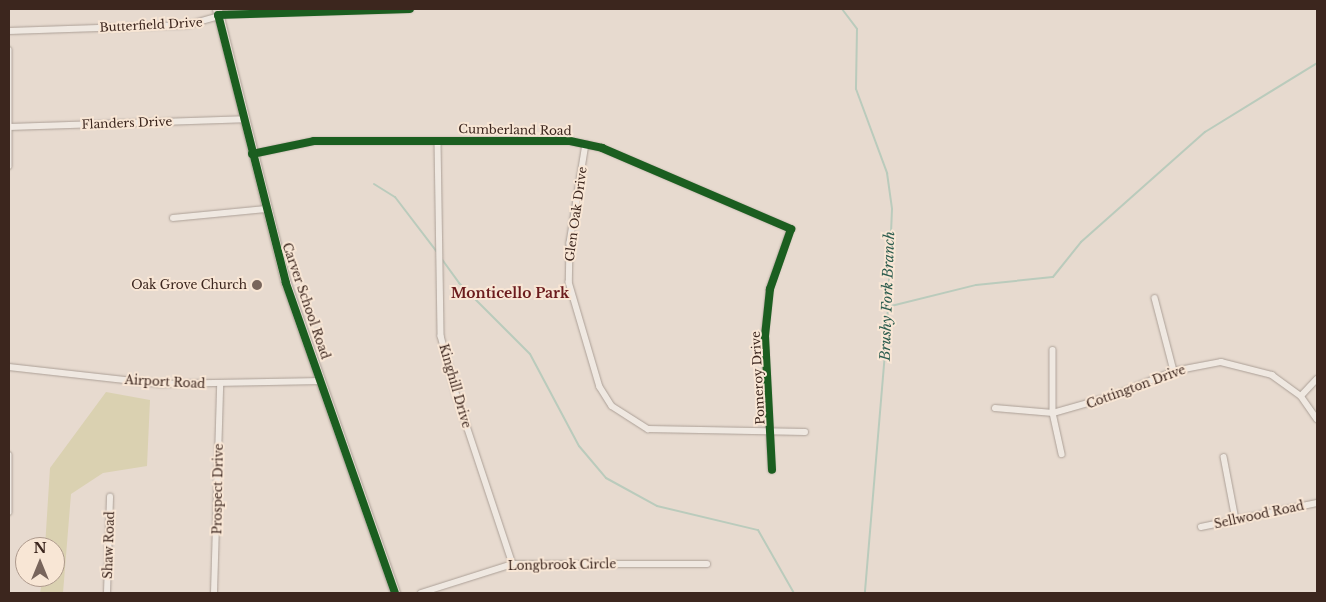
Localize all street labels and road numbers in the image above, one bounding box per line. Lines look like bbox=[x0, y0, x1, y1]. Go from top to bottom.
street label: Butterfield Drive bbox=[99, 15, 203, 35]
street label: Flanders Drive bbox=[81, 114, 173, 132]
street label: Cumberland Road bbox=[458, 122, 572, 138]
street label: Glen Oak Drive bbox=[562, 165, 590, 263]
street label: Carver School Road bbox=[279, 241, 333, 361]
street label: Pomeroy Drive bbox=[748, 331, 768, 425]
street label: Kinghill Drive bbox=[436, 342, 474, 430]
street label: Cottington Drive bbox=[1084, 362, 1188, 412]
street label: Airport Road bbox=[124, 373, 206, 391]
street label: Prospect Drive bbox=[210, 443, 226, 535]
street label: Sellwood Road bbox=[1213, 498, 1305, 532]
street label: Shaw Road bbox=[101, 511, 117, 579]
street label: Longbrook Circle bbox=[508, 557, 616, 573]

